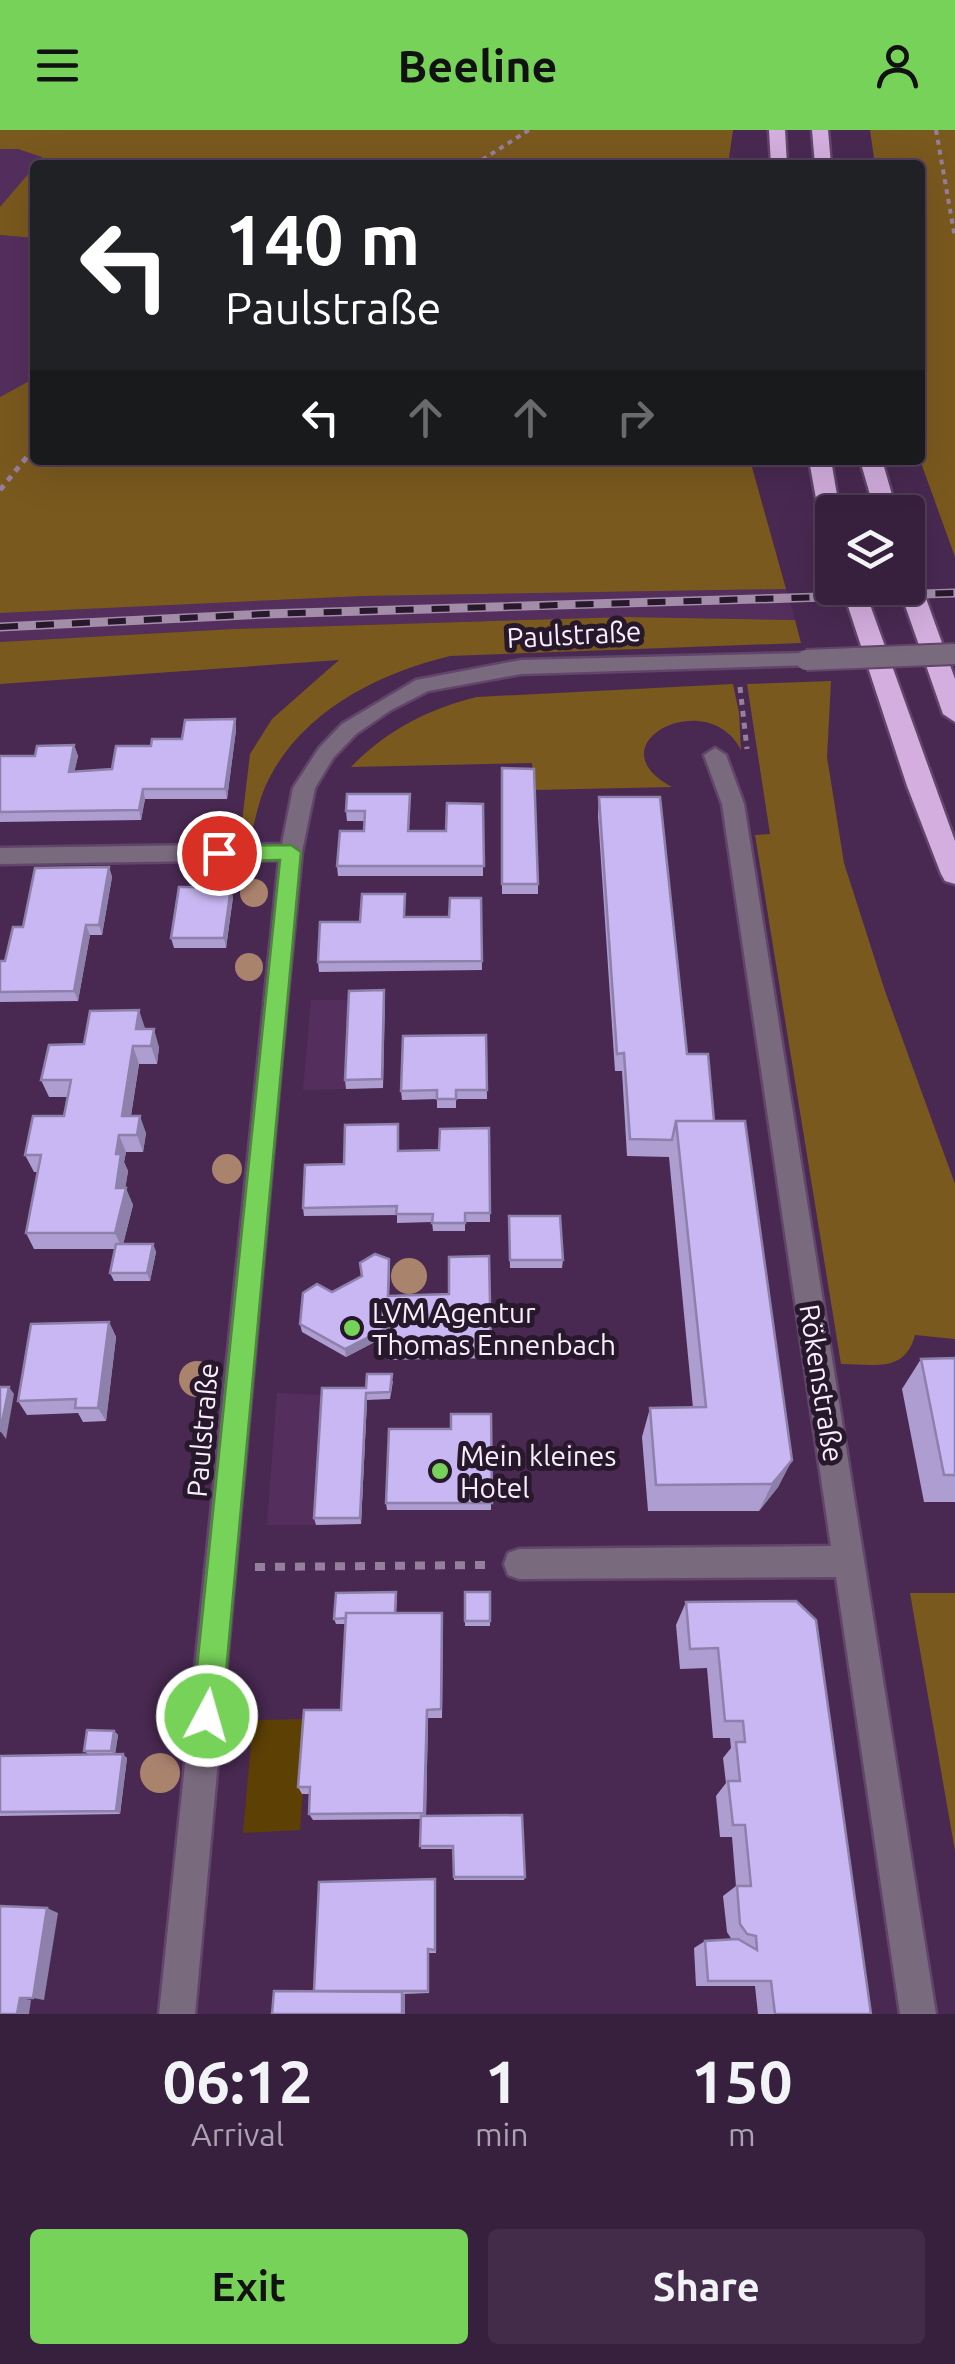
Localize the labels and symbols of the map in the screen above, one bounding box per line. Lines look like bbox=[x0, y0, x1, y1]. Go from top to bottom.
street label: Paulstraße bbox=[506, 615, 642, 653]
pin bbox=[177, 811, 262, 896]
place label: LVM Agentur Thomas Ennenbach bbox=[372, 1297, 616, 1360]
street label: Rökenstraße bbox=[794, 1302, 850, 1464]
marker: LVM Agentur Thomas Ennenbach bbox=[341, 1317, 363, 1339]
street label: Paulstraße bbox=[181, 1362, 223, 1498]
place label: Mein kleines Hotel bbox=[460, 1440, 616, 1503]
marker: Mein kleines Hotel bbox=[429, 1460, 451, 1482]
position arrow bbox=[155, 1664, 259, 1768]

